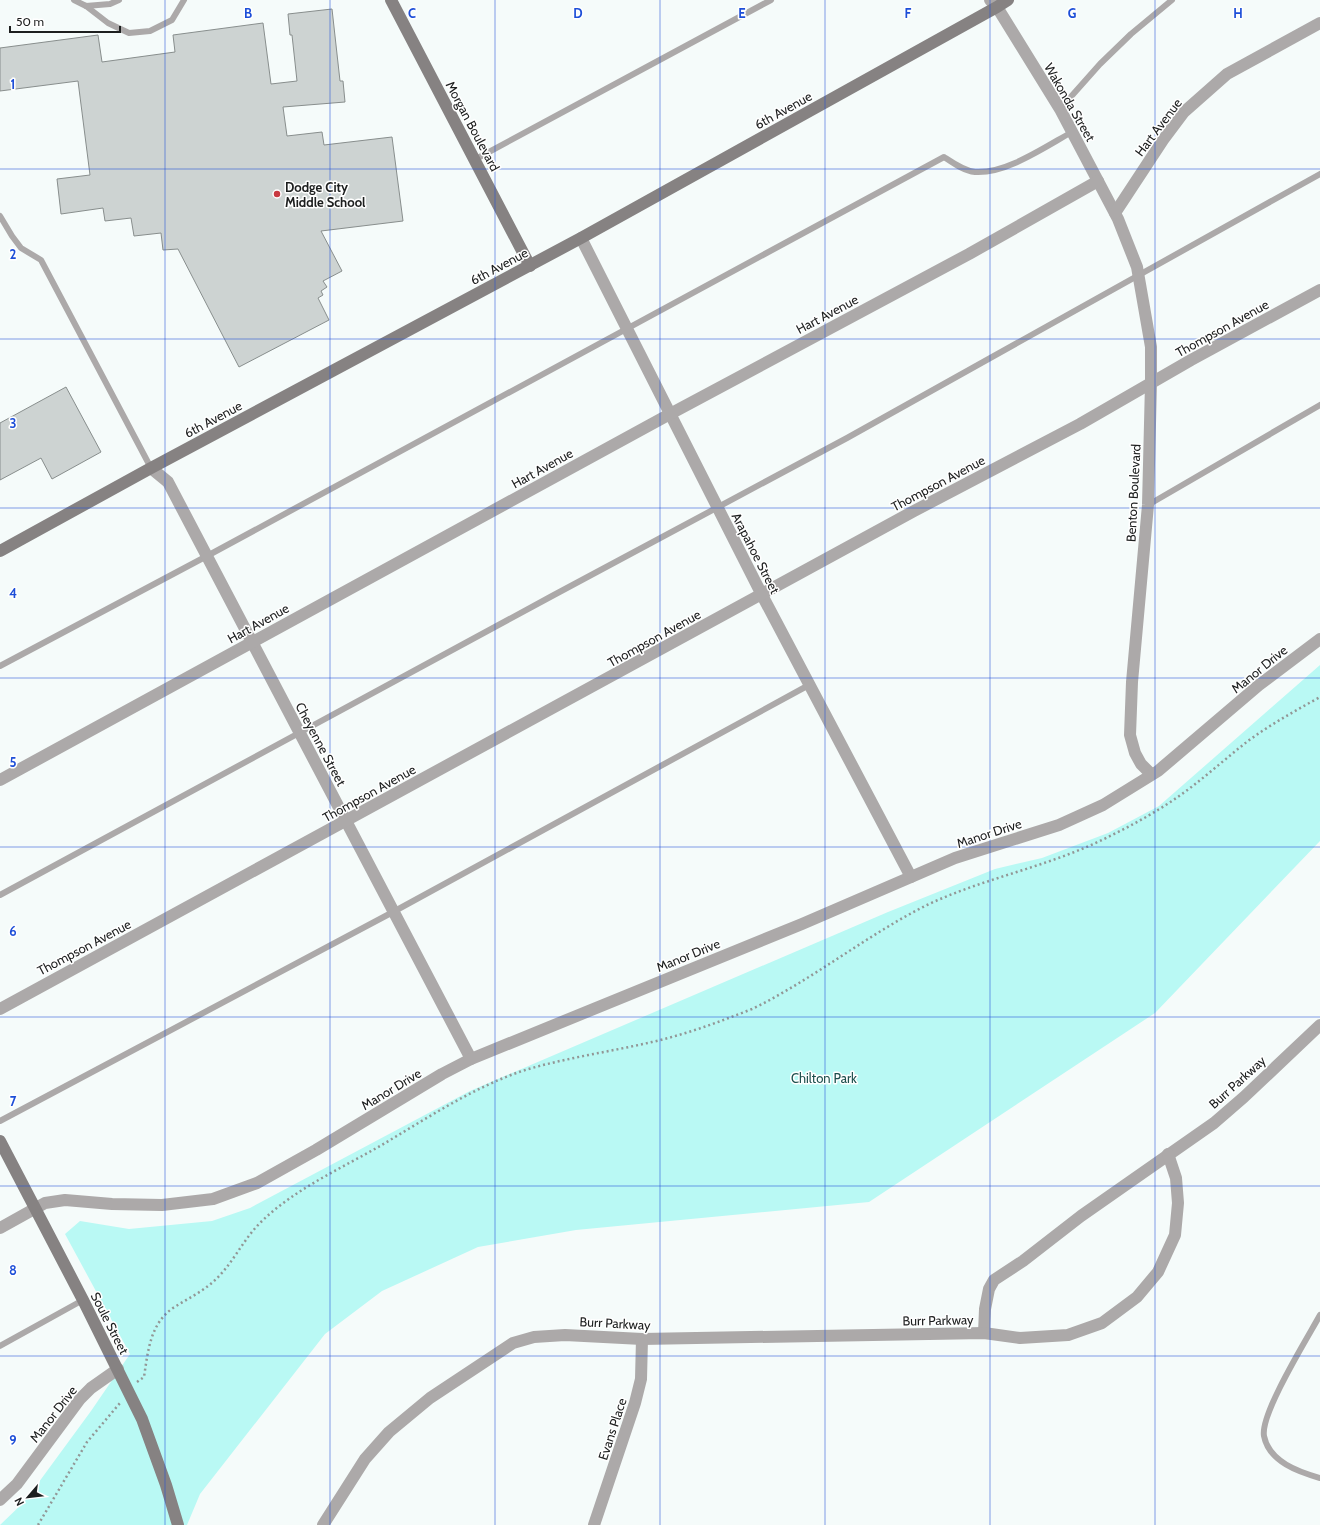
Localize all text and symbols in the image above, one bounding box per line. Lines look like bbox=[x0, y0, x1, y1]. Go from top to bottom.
text: B bbox=[244, 5, 252, 21]
text: C bbox=[408, 5, 416, 21]
text: D bbox=[573, 5, 583, 21]
text: E bbox=[738, 5, 746, 21]
text: F bbox=[905, 5, 912, 21]
text: G bbox=[1068, 5, 1077, 21]
text: H bbox=[1233, 5, 1243, 21]
scale bar bbox=[10, 8, 120, 34]
text: 50 m bbox=[16, 14, 44, 29]
street label: Wakonda Street bbox=[1041, 60, 1099, 145]
text: 1 bbox=[11, 76, 15, 92]
street label: Morgan Boulevard bbox=[443, 78, 503, 174]
street label: 6th Avenue bbox=[752, 88, 815, 132]
street label: Hart Avenue bbox=[1131, 95, 1185, 159]
place label: Dodge City Middle School bbox=[285, 179, 366, 210]
marker: Dodge City Middle School bbox=[272, 189, 282, 199]
street label: 6th Avenue bbox=[467, 244, 531, 288]
text: 2 bbox=[10, 246, 17, 262]
street label: Hart Avenue bbox=[793, 291, 861, 337]
street label: Thompson Avenue bbox=[1173, 296, 1271, 360]
street label: 6th Avenue bbox=[181, 397, 245, 441]
text: 3 bbox=[9, 415, 17, 431]
street label: Hart Avenue bbox=[508, 444, 576, 491]
street label: Benton Boulevard bbox=[1122, 444, 1144, 542]
street label: Thompson Avenue bbox=[888, 451, 988, 514]
street label: Arapahoe Street bbox=[729, 510, 784, 597]
text: 4 bbox=[9, 585, 17, 601]
street label: Hart Avenue bbox=[224, 599, 292, 646]
street label: Thompson Avenue bbox=[605, 606, 703, 670]
street label: Manor Drive bbox=[1228, 641, 1290, 696]
street label: Cheyenne Street bbox=[292, 700, 350, 789]
text: 5 bbox=[10, 754, 17, 770]
street label: Thompson Avenue bbox=[320, 761, 418, 825]
street label: Manor Drive bbox=[955, 815, 1024, 851]
street label: Thompson Avenue bbox=[34, 915, 134, 978]
text: 6 bbox=[9, 923, 17, 939]
street label: Manor Drive bbox=[654, 935, 723, 975]
street label: Burr Parkway bbox=[1205, 1052, 1269, 1112]
street label: Manor Drive bbox=[358, 1065, 424, 1113]
park label: Chilton Park bbox=[791, 1070, 857, 1086]
text: 7 bbox=[10, 1093, 17, 1109]
text: 8 bbox=[9, 1262, 17, 1278]
street label: Soule Street bbox=[88, 1289, 133, 1357]
street label: Burr Parkway bbox=[902, 1311, 974, 1329]
street label: Burr Parkway bbox=[579, 1313, 651, 1333]
street label: Manor Drive bbox=[26, 1382, 80, 1445]
street label: Evans Place bbox=[594, 1396, 630, 1462]
text: 9 bbox=[9, 1432, 17, 1448]
north arrow bbox=[8, 1477, 48, 1517]
text: N bbox=[11, 1495, 27, 1508]

